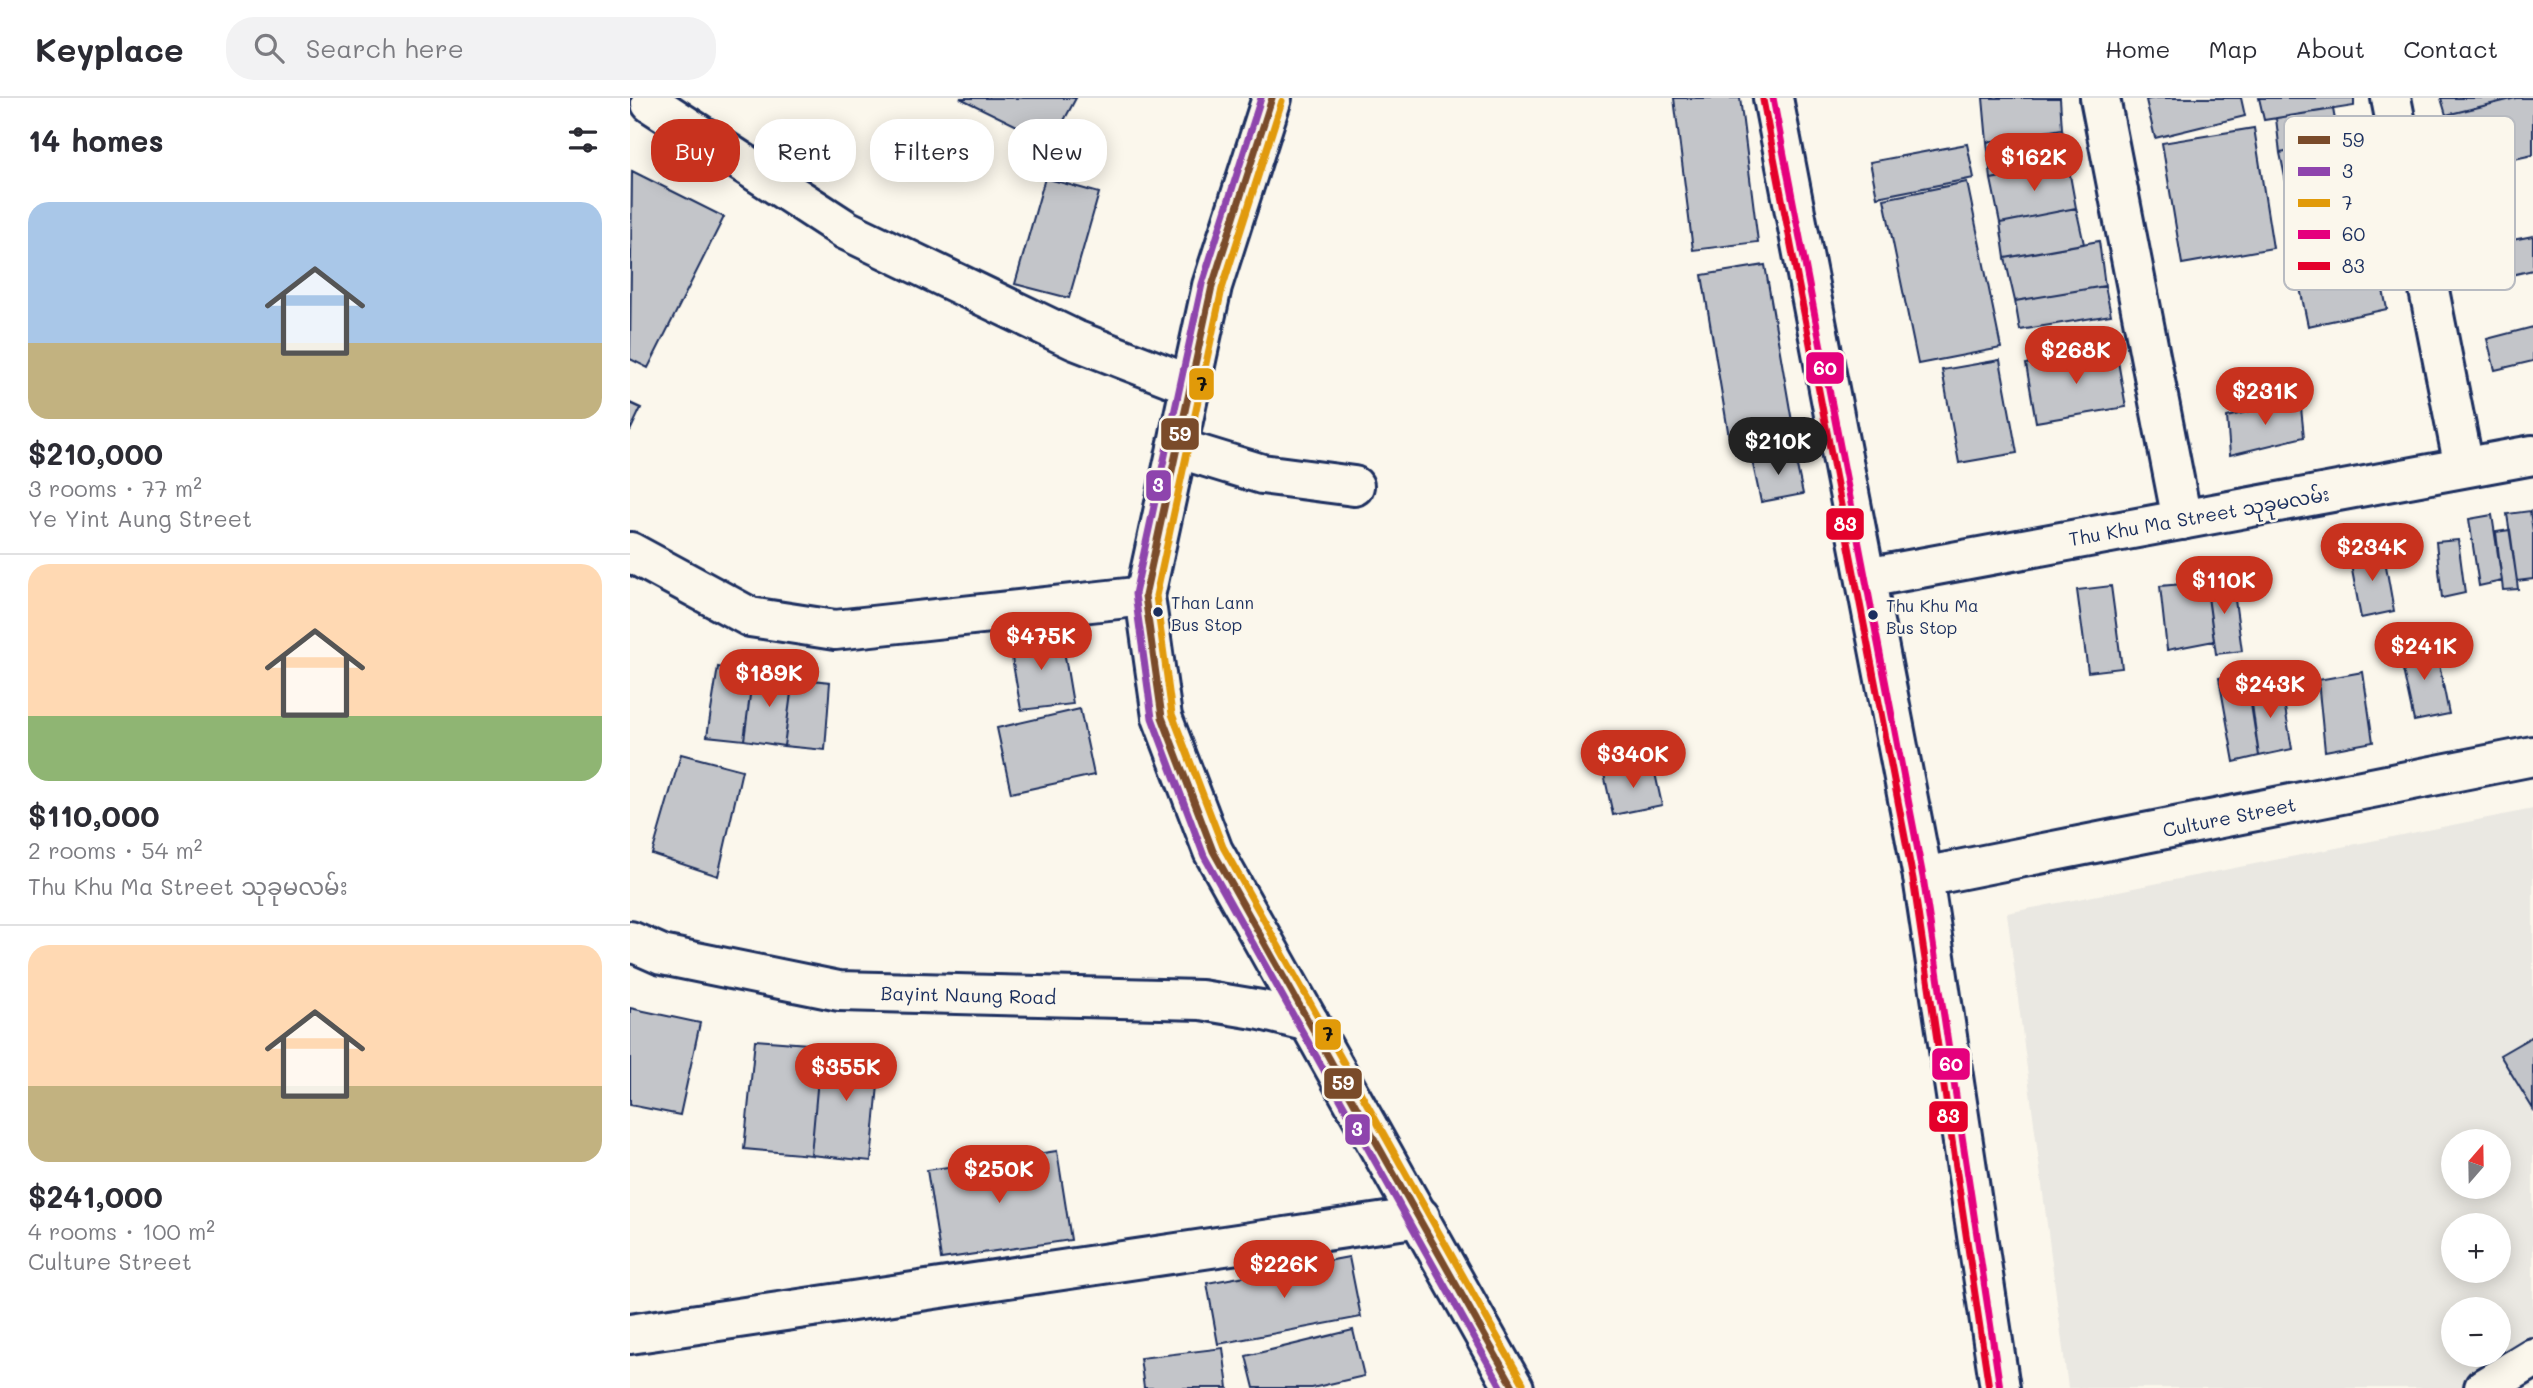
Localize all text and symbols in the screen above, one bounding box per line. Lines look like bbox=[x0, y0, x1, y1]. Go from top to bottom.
search box bbox=[226, 17, 716, 80]
text: Keyplace bbox=[35, 27, 184, 70]
icon: search bbox=[250, 29, 288, 67]
text: Search here bbox=[306, 31, 464, 65]
text: Home bbox=[2105, 33, 2170, 64]
text: Map bbox=[2208, 33, 2257, 64]
text: About bbox=[2295, 33, 2365, 64]
text: Contact bbox=[2403, 33, 2498, 64]
legend bbox=[2284, 116, 2515, 290]
chip: Buy bbox=[651, 119, 740, 182]
chip: Rent bbox=[754, 119, 856, 182]
chip: Filters bbox=[870, 119, 994, 182]
chip: New bbox=[1008, 119, 1107, 182]
text: 14 homes bbox=[28, 120, 164, 160]
icon: filters bbox=[564, 121, 602, 159]
text: 59 bbox=[2342, 127, 2364, 152]
pin: $162K bbox=[1985, 134, 2083, 193]
text: $162K bbox=[2001, 141, 2067, 171]
text: 3 bbox=[2342, 158, 2353, 183]
text: 7 bbox=[2342, 190, 2353, 215]
text: 60 bbox=[2342, 221, 2365, 246]
icon: home bbox=[252, 248, 378, 374]
text: 83 bbox=[2342, 253, 2365, 278]
pin: $268K bbox=[2027, 327, 2125, 386]
text: $268K bbox=[2041, 334, 2111, 364]
line badge: 60 bbox=[1805, 351, 1845, 385]
text: 60 bbox=[1813, 355, 1837, 380]
line badge: 7 bbox=[1188, 367, 1215, 401]
pin: $231K bbox=[2216, 368, 2314, 427]
text: 7 bbox=[1197, 371, 1208, 396]
text: $231K bbox=[2232, 375, 2298, 405]
line badge: 59 bbox=[1160, 417, 1200, 451]
pin: $210K bbox=[1729, 418, 1827, 477]
text: 59 bbox=[1169, 421, 1192, 446]
text: $210K bbox=[1744, 425, 1812, 455]
text: $210,000 bbox=[28, 433, 163, 473]
line badge: 3 bbox=[1145, 469, 1172, 502]
text: 3 bbox=[1152, 472, 1164, 497]
text: 3 rooms · 77 m² bbox=[28, 473, 202, 503]
street label: Thu Khu Ma Street သုခုမလမ်း bbox=[2067, 480, 2332, 556]
text: Ye Yint Aung Street bbox=[28, 503, 252, 533]
line badge: 83 bbox=[1825, 507, 1865, 541]
text: 83 bbox=[1833, 511, 1857, 536]
pin: $234K bbox=[2323, 524, 2421, 583]
text: $234K bbox=[2337, 531, 2407, 561]
pin: $110K bbox=[2175, 556, 2273, 616]
text: $110K bbox=[2192, 564, 2256, 594]
place label: Than Lann Bus Stop bbox=[1171, 591, 1254, 635]
place label: Thu Khu Ma Bus Stop bbox=[1886, 594, 1979, 638]
marker: Than Lann Bus Stop bbox=[1151, 605, 1165, 619]
marker: Thu Khu Ma Bus Stop bbox=[1866, 608, 1880, 622]
icon: home bbox=[252, 610, 378, 736]
pin: $475K bbox=[992, 612, 1090, 672]
text: $475K bbox=[1006, 620, 1076, 650]
pin: $241K bbox=[2375, 622, 2473, 682]
text: $241K bbox=[2391, 630, 2457, 660]
pin: $189K bbox=[720, 650, 818, 709]
text: $189K bbox=[735, 657, 803, 687]
pin: $243K bbox=[2221, 660, 2319, 720]
text: $243K bbox=[2235, 668, 2305, 698]
pin: $340K bbox=[1584, 730, 1682, 790]
text: $340K bbox=[1597, 738, 1669, 768]
street label: Culture Street bbox=[2160, 791, 2298, 842]
text: $110,000 bbox=[28, 795, 160, 835]
text: 2 rooms · 54 m² bbox=[28, 835, 203, 865]
text: Thu Khu Ma Street သုခုမလမ်း bbox=[28, 871, 348, 901]
street label: Bayint Naung Road bbox=[880, 980, 1057, 1009]
icon: home bbox=[252, 991, 378, 1117]
line badge: 7 bbox=[1314, 1018, 1342, 1051]
text: 7 bbox=[1323, 1021, 1334, 1046]
pin: $355K bbox=[797, 1044, 895, 1103]
line badge: 60 bbox=[1931, 1047, 1971, 1081]
text: $355K bbox=[811, 1051, 881, 1081]
text: 60 bbox=[1939, 1051, 1963, 1076]
line badge: 59 bbox=[1323, 1067, 1363, 1100]
text: 59 bbox=[1332, 1070, 1355, 1095]
line badge: 83 bbox=[1928, 1100, 1969, 1133]
text: 83 bbox=[1936, 1103, 1960, 1128]
line badge: 3 bbox=[1344, 1113, 1371, 1146]
text: 3 bbox=[1351, 1116, 1363, 1141]
north arrow bbox=[2441, 1129, 2511, 1199]
map controls bbox=[2441, 1129, 2511, 1367]
pin: $250K bbox=[950, 1146, 1048, 1205]
text: $250K bbox=[964, 1153, 1034, 1183]
text: $241,000 bbox=[28, 1176, 163, 1216]
button: + bbox=[2441, 1213, 2511, 1283]
text: 4 rooms · 100 m² bbox=[28, 1216, 215, 1246]
pin: $226K bbox=[1235, 1240, 1333, 1300]
text: Culture Street bbox=[28, 1246, 192, 1276]
text: $226K bbox=[1250, 1248, 1318, 1278]
button: − bbox=[2441, 1297, 2511, 1367]

